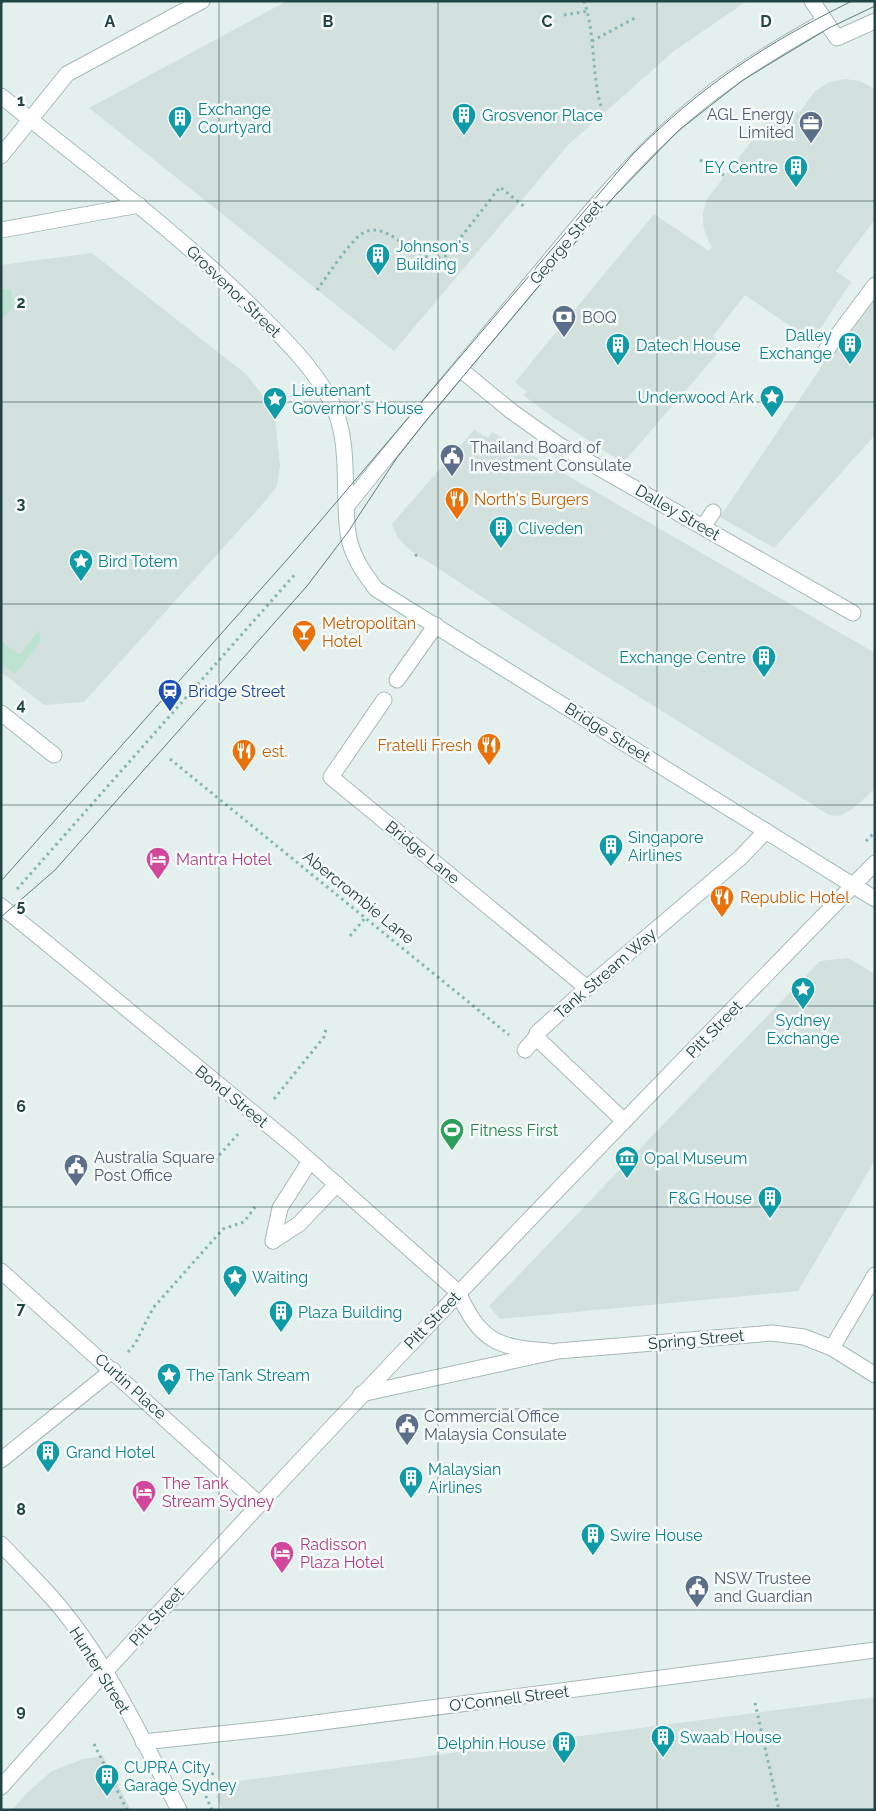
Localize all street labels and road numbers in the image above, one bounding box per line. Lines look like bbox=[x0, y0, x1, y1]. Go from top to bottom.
street label: George Street bbox=[526, 196, 607, 288]
street label: Grosvenor Street bbox=[182, 241, 285, 342]
street label: Dalley Street bbox=[632, 481, 724, 545]
street label: Bridge Street bbox=[561, 699, 655, 767]
street label: Bridge Lane bbox=[382, 817, 464, 888]
street label: Abercrombie Lane bbox=[299, 847, 418, 948]
street label: Tank Stream Way bbox=[551, 924, 660, 1023]
street label: Pitt Street bbox=[682, 996, 747, 1062]
street label: Bond Street bbox=[192, 1061, 272, 1132]
street label: Pitt Street bbox=[400, 1287, 465, 1353]
street label: Spring Street bbox=[647, 1326, 745, 1353]
street label: Curtin Place bbox=[91, 1349, 170, 1423]
street label: Pitt Street bbox=[125, 1583, 188, 1650]
street label: Hunter Street bbox=[65, 1623, 134, 1718]
street label: O'Connell Street bbox=[448, 1682, 571, 1715]

